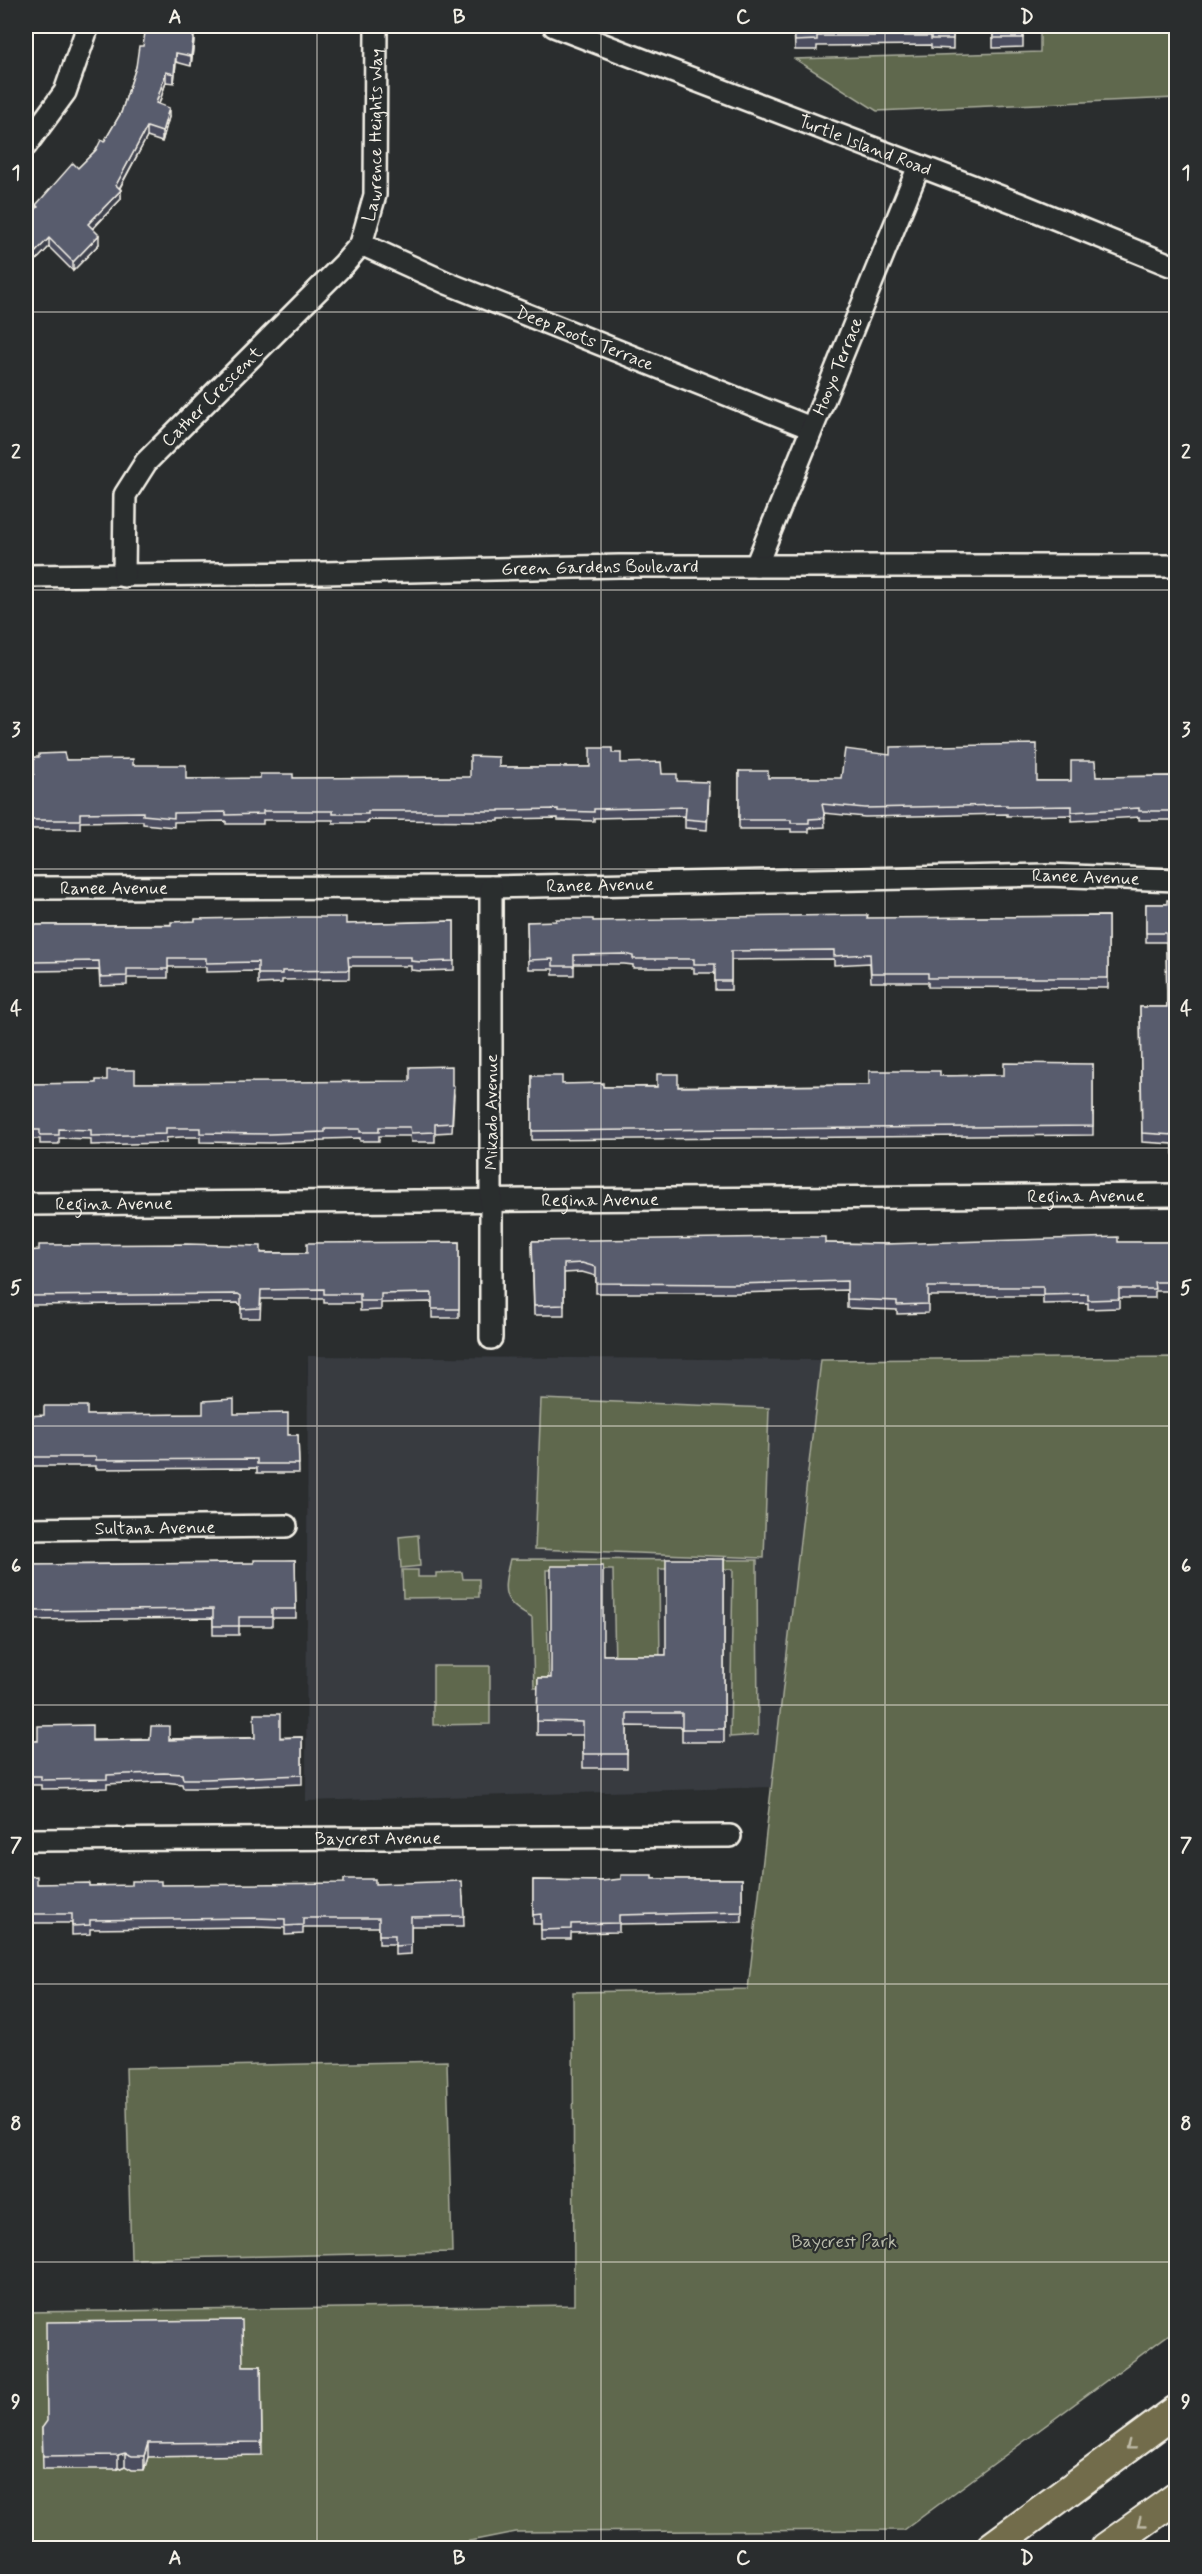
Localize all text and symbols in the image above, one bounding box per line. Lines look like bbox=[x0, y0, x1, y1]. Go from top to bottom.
text: A bbox=[168, 4, 182, 31]
text: B bbox=[453, 4, 466, 31]
text: C bbox=[736, 4, 751, 31]
text: D bbox=[1020, 4, 1034, 31]
street label: Lawrence Heights Way bbox=[357, 48, 389, 225]
street label: Turtle Island Road bbox=[795, 110, 935, 182]
text: 1 bbox=[12, 160, 20, 187]
text: 1 bbox=[1182, 160, 1190, 187]
street label: Deep Roots Terrace bbox=[512, 301, 657, 377]
street label: Hooyo Terrace bbox=[808, 314, 869, 419]
street label: Cather Crescent bbox=[157, 341, 268, 453]
text: 2 bbox=[11, 439, 21, 466]
text: 2 bbox=[1181, 439, 1191, 466]
street label: Green Gardens Boulevard bbox=[501, 555, 699, 582]
text: 3 bbox=[11, 717, 21, 744]
text: 3 bbox=[1181, 717, 1191, 744]
street label: Ranee Avenue bbox=[1032, 864, 1140, 892]
street label: Ranee Avenue bbox=[546, 872, 654, 899]
street label: Ranee Avenue bbox=[60, 877, 168, 901]
text: 4 bbox=[10, 996, 22, 1023]
text: 4 bbox=[1180, 996, 1192, 1023]
street label: Mikado Avenue bbox=[480, 1054, 504, 1170]
street label: Regina Avenue bbox=[1027, 1184, 1145, 1211]
street label: Regina Avenue bbox=[541, 1188, 659, 1215]
street label: Regina Avenue bbox=[55, 1192, 173, 1219]
text: 5 bbox=[10, 1275, 22, 1302]
text: 5 bbox=[1180, 1275, 1192, 1302]
street label: Sultana Avenue bbox=[95, 1516, 216, 1541]
text: 6 bbox=[11, 1553, 21, 1580]
text: 6 bbox=[1181, 1553, 1191, 1580]
street label: Baycrest Avenue bbox=[315, 1827, 441, 1851]
text: 7 bbox=[10, 1832, 22, 1859]
text: 7 bbox=[1180, 1832, 1192, 1859]
text: 8 bbox=[10, 2111, 22, 2138]
text: 8 bbox=[1180, 2111, 1192, 2138]
park label: Baycrest Park bbox=[791, 2230, 897, 2254]
text: 9 bbox=[11, 2389, 21, 2416]
text: 9 bbox=[1181, 2389, 1191, 2416]
one-way arrow bbox=[1125, 2439, 1136, 2450]
one-way arrow bbox=[1137, 2516, 1148, 2527]
text: A bbox=[168, 2545, 182, 2572]
text: B bbox=[453, 2545, 466, 2572]
text: C bbox=[736, 2545, 751, 2572]
text: D bbox=[1020, 2545, 1034, 2572]

